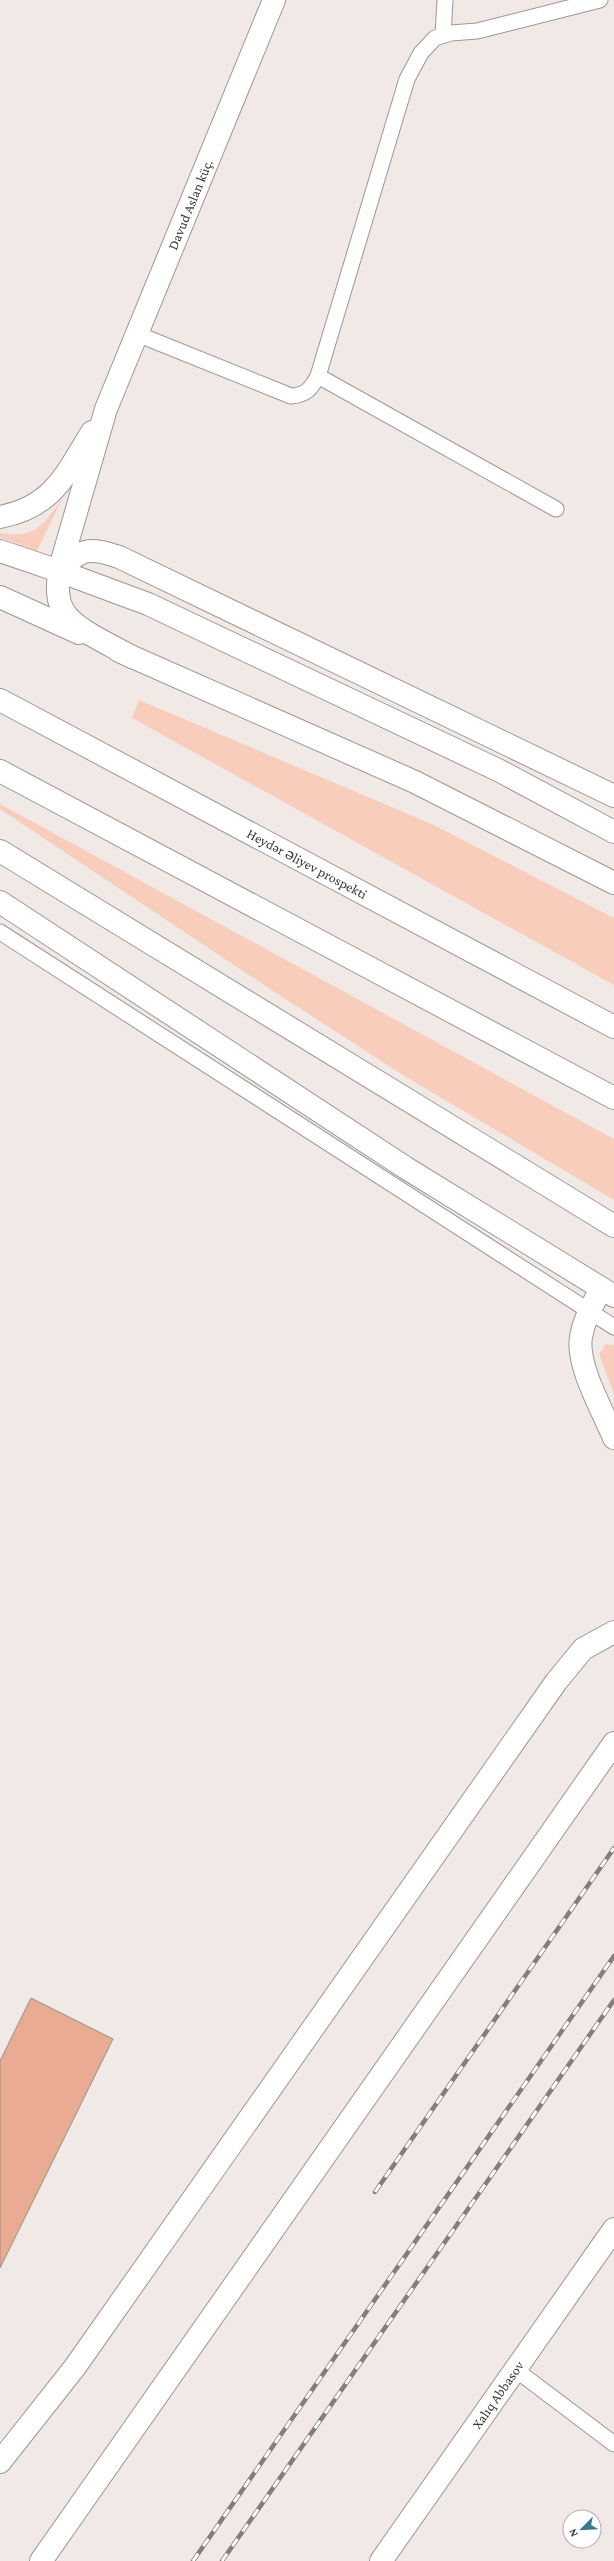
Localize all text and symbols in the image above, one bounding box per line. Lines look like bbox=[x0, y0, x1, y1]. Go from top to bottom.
street label: Davud Aslan küç. bbox=[164, 157, 216, 252]
street label: Heydər Əliyev prospekti bbox=[244, 825, 370, 902]
street label: Xalıq Abbasov bbox=[468, 2357, 527, 2432]
north arrow bbox=[562, 2509, 602, 2549]
text: N bbox=[566, 2527, 580, 2539]

